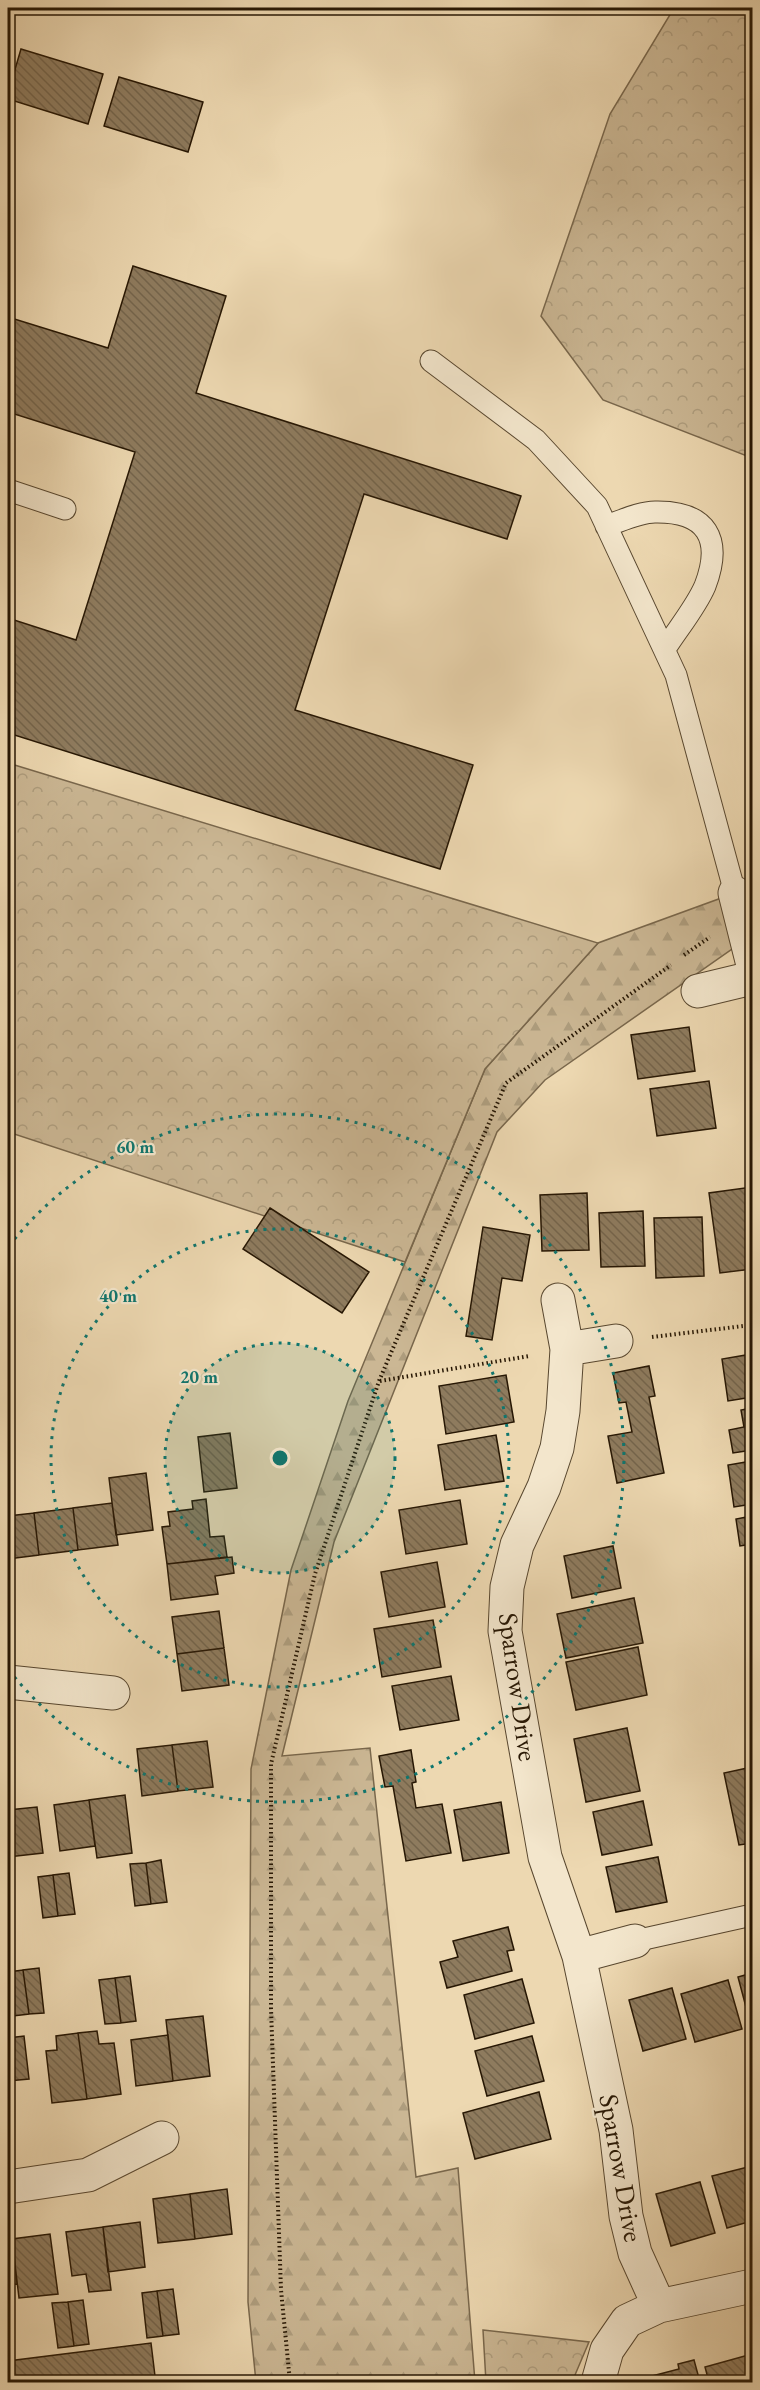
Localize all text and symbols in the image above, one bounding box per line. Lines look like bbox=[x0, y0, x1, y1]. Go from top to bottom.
text: 60 m bbox=[116, 1135, 154, 1158]
text: 40 m bbox=[99, 1284, 137, 1307]
text: 20 m bbox=[180, 1365, 218, 1388]
centre of rings bbox=[270, 1448, 290, 1468]
street label: Sparrow Drive bbox=[491, 1611, 546, 1763]
street label: Sparrow Drive bbox=[591, 2091, 652, 2245]

